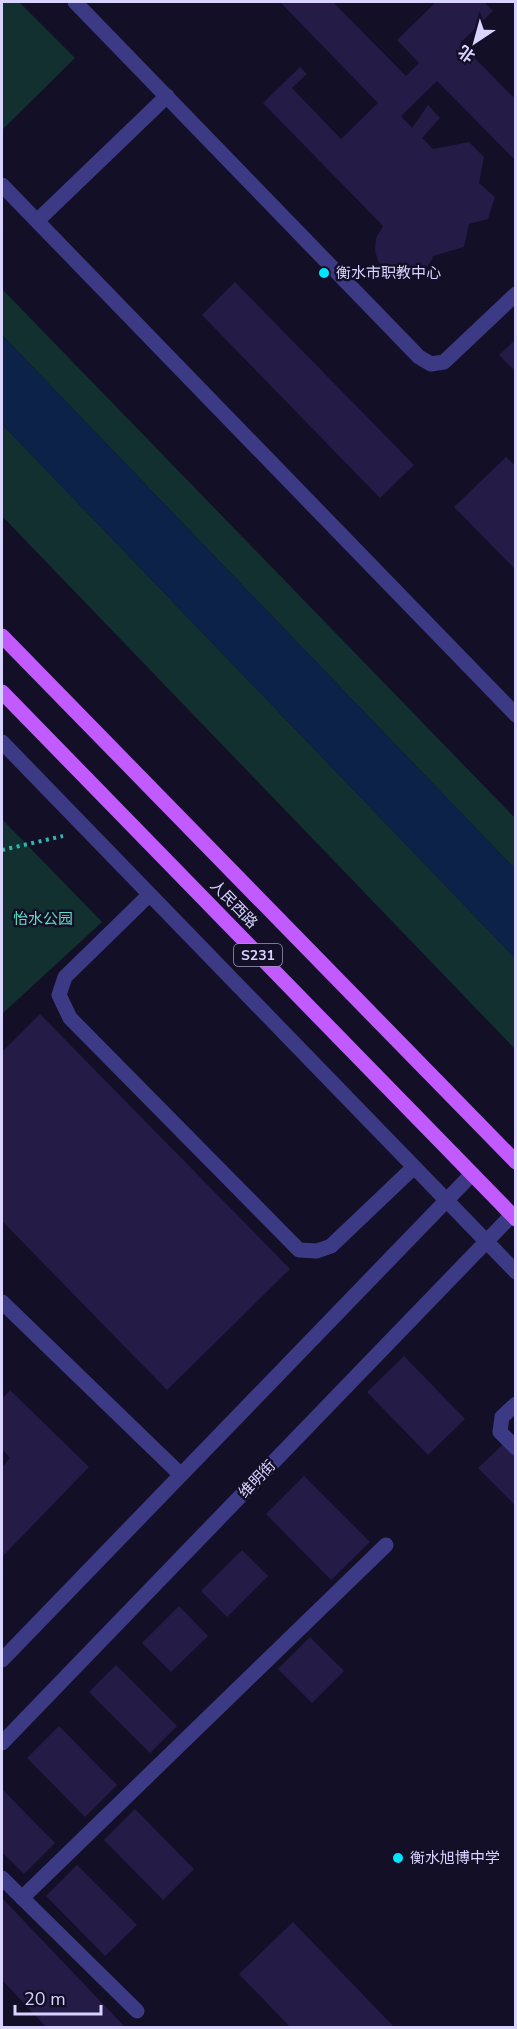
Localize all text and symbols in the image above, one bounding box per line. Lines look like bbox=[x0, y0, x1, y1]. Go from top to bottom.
north arrow bbox=[445, 12, 505, 72]
text: 北 bbox=[454, 40, 480, 67]
place label: 衡水市职教中心 bbox=[336, 263, 441, 283]
marker: 衡水市职教中心 bbox=[317, 266, 331, 280]
street label: 人民西路 bbox=[206, 875, 262, 933]
park label: 怡水公园 bbox=[13, 909, 73, 929]
road number: S231 bbox=[234, 944, 282, 966]
street label: 维明街 bbox=[234, 1456, 280, 1502]
place label: 衡水旭博中学 bbox=[410, 1848, 500, 1868]
marker: 衡水旭博中学 bbox=[391, 1851, 405, 1865]
scale bar bbox=[15, 1978, 100, 2016]
text: 20 m bbox=[24, 1987, 66, 2011]

